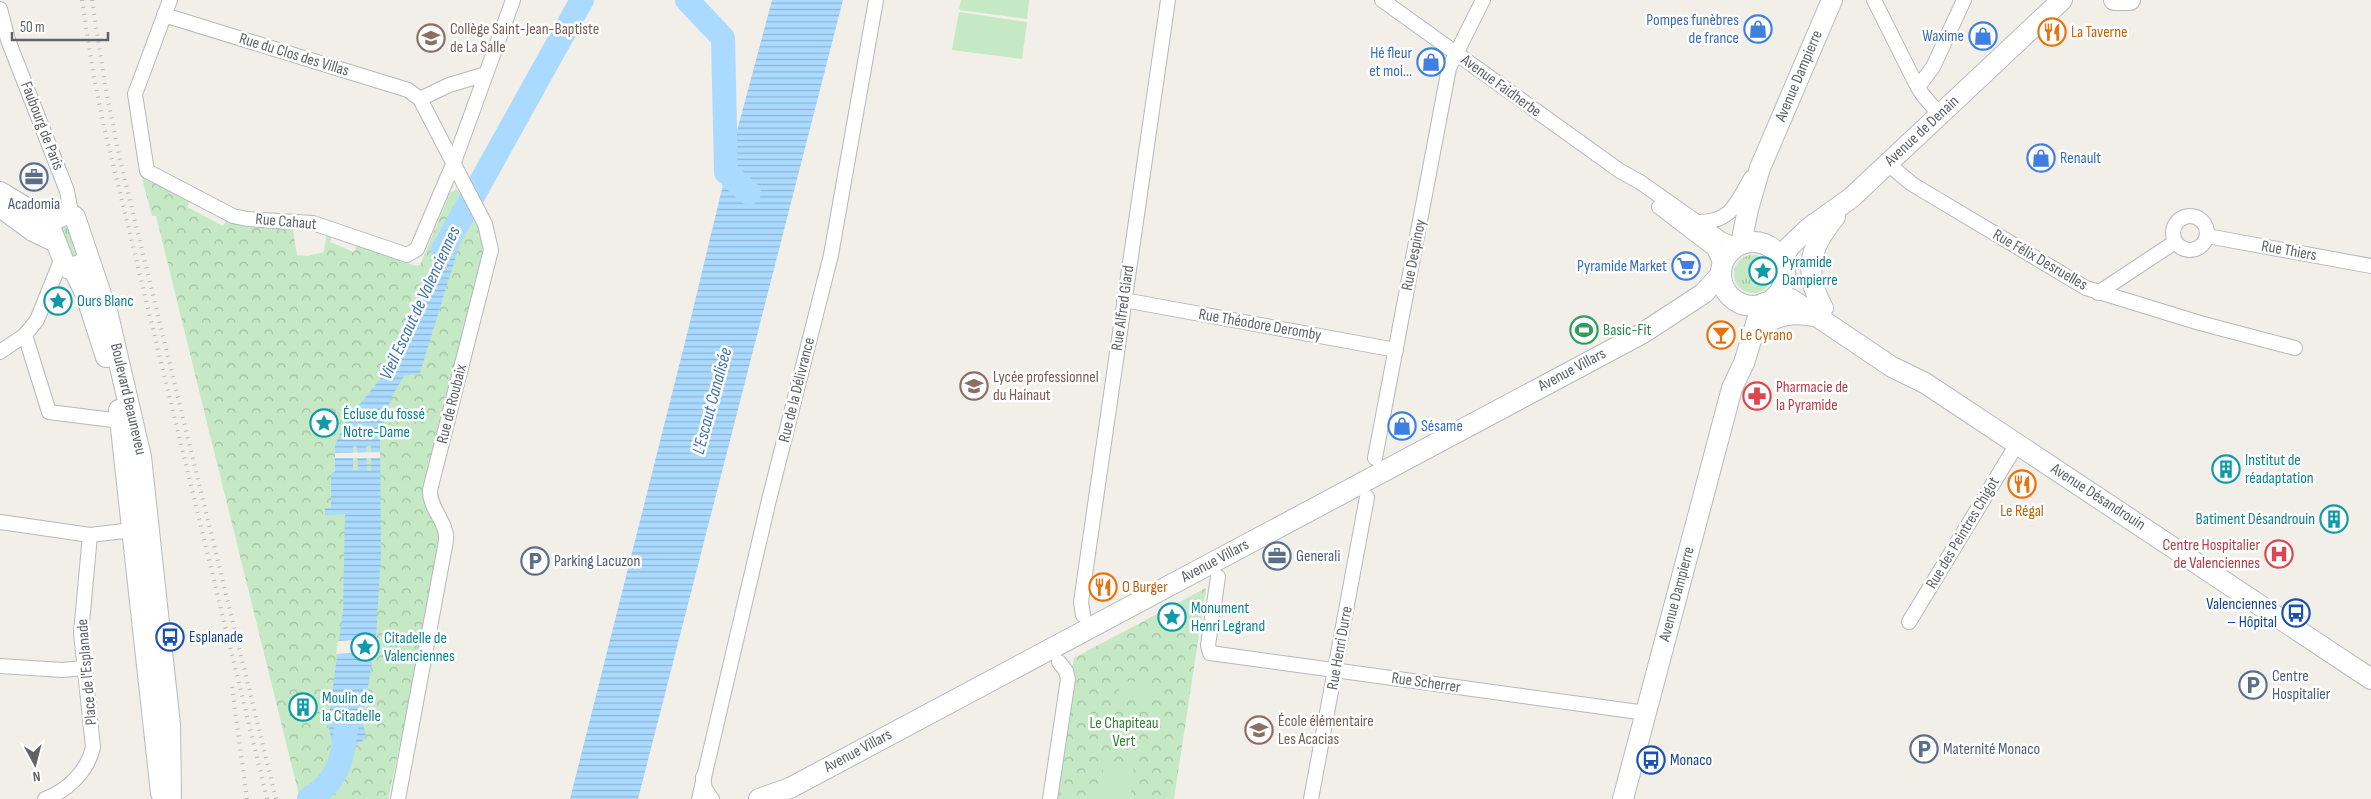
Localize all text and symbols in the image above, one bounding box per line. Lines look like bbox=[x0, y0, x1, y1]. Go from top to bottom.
scale bar bbox=[12, 10, 109, 42]
place label: Pompes funèbres de france bbox=[1646, 11, 1739, 48]
shop icon: Pompes funèbres de france bbox=[1743, 14, 1773, 44]
restaurant icon: La Taverne bbox=[2037, 17, 2067, 47]
text: 50 m bbox=[20, 18, 45, 37]
place label: Collège Saint-Jean-Baptiste de La Salle bbox=[450, 20, 599, 57]
shop icon: Waxime bbox=[1968, 21, 1998, 51]
school or university icon: Collège Saint-Jean-Baptiste de La Salle bbox=[416, 23, 446, 53]
place label: La Taverne bbox=[2071, 23, 2127, 42]
place label: Waxime bbox=[1922, 27, 1964, 46]
street label: Avenue Dampierre bbox=[1771, 28, 1827, 125]
street label: Rue du Clos des Villas bbox=[237, 29, 352, 81]
place label: Hé fleur et moi... bbox=[1369, 44, 1412, 81]
shop icon: Hé fleur et moi... bbox=[1416, 47, 1446, 77]
street label: Avenue Faidherbe bbox=[1457, 50, 1545, 121]
street label: Faubourg de Paris bbox=[16, 79, 68, 173]
street label: Avenue de Denain bbox=[1880, 92, 1963, 171]
shop icon: Renault bbox=[2026, 143, 2056, 173]
place label: Renault bbox=[2060, 149, 2101, 168]
office icon: Acadomia bbox=[19, 162, 49, 192]
place label: Acadomia bbox=[7, 195, 60, 214]
street label: Rue Cahaut bbox=[255, 210, 317, 234]
street label: Rue Despinoy bbox=[1398, 218, 1430, 292]
water label: Vieil Escaut de Valenciennes bbox=[375, 222, 465, 383]
street label: Rue Félix Desruelles bbox=[1989, 225, 2091, 295]
street label: Rue Thiers bbox=[2260, 237, 2318, 265]
supermarket icon: Pyramide Market bbox=[1671, 251, 1701, 281]
place label: Pyramide Dampierre bbox=[1782, 253, 1838, 290]
place icon: Pyramide Dampierre bbox=[1748, 256, 1778, 286]
place label: Pyramide Market bbox=[1577, 257, 1667, 276]
street label: Rue Alfred Giard bbox=[1108, 264, 1138, 352]
place icon: Ours Blanc bbox=[43, 286, 73, 316]
place label: Ours Blanc bbox=[77, 292, 134, 311]
street label: Rue Théodore Deromby bbox=[1197, 305, 1323, 345]
sports icon: Basic-Fit bbox=[1569, 315, 1599, 345]
bar icon: Le Cyrano bbox=[1706, 320, 1736, 350]
place label: Basic-Fit bbox=[1603, 321, 1652, 340]
place label: Le Cyrano bbox=[1740, 326, 1793, 345]
street label: Rue de la Délivrance bbox=[775, 336, 819, 444]
street label: Boulevard Beauneveu bbox=[106, 341, 150, 457]
street label: Avenue Villars bbox=[1534, 344, 1609, 396]
water label: L'Escaut Canalisée bbox=[688, 345, 736, 457]
street label: Rue de Roubaix bbox=[433, 362, 471, 446]
place label: Lycée professionnel du Hainaut bbox=[993, 368, 1099, 405]
school or university icon: Lycée professionnel du Hainaut bbox=[959, 371, 989, 401]
place label: Pharmacie de la Pyramide bbox=[1776, 378, 1848, 415]
pharmacy icon: Pharmacie de la Pyramide bbox=[1742, 381, 1772, 411]
place label: Écluse du fossé Notre-Dame bbox=[343, 405, 425, 442]
place icon: Écluse du fossé Notre-Dame bbox=[309, 408, 339, 438]
shop icon: Sésame bbox=[1387, 411, 1417, 441]
place label: Sésame bbox=[1421, 417, 1463, 436]
place label: Institut de réadaptation bbox=[2245, 451, 2314, 488]
building icon: Institut de réadaptation bbox=[2211, 454, 2241, 484]
street label: Avenue Désandrouin bbox=[2046, 459, 2149, 535]
restaurant icon: Le Régal bbox=[2007, 469, 2037, 499]
street label: Rue des Peintres Chigot bbox=[1922, 474, 2004, 592]
place label: Le Régal bbox=[2000, 502, 2044, 521]
building icon: Batiment Désandrouin bbox=[2319, 504, 2349, 534]
place label: Batiment Désandrouin bbox=[2196, 510, 2315, 529]
street label: Avenue Villars bbox=[1177, 535, 1252, 587]
place label: Centre Hospitalier de Valenciennes bbox=[2162, 536, 2260, 573]
hospital icon: Centre Hospitalier de Valenciennes bbox=[2264, 539, 2294, 569]
office icon: Generali bbox=[1262, 541, 1292, 571]
street label: Avenue Dampierre bbox=[1655, 545, 1699, 644]
parking icon: Parking Lacuzon bbox=[520, 546, 550, 576]
place label: Generali bbox=[1296, 547, 1341, 566]
place label: Parking Lacuzon bbox=[554, 552, 640, 571]
restaurant icon: O Burger bbox=[1088, 572, 1118, 602]
place label: O Burger bbox=[1122, 578, 1168, 597]
place label: Valenciennes – Hôpital bbox=[2206, 595, 2277, 632]
bus stop icon: Valenciennes – Hôpital bbox=[2281, 598, 2311, 628]
place label: Monument Henri Legrand bbox=[1191, 599, 1265, 636]
place icon: Monument Henri Legrand bbox=[1157, 602, 1187, 632]
street label: Rue Henri Durre bbox=[1323, 605, 1357, 691]
street label: Place de l'Esplanade bbox=[73, 618, 101, 726]
bus stop icon: Esplanade bbox=[155, 622, 185, 652]
place label: Esplanade bbox=[189, 628, 243, 647]
place label: Citadelle de Valenciennes bbox=[384, 629, 455, 666]
place icon: Citadelle de Valenciennes bbox=[350, 632, 380, 662]
place label: Centre Hospitalier bbox=[2272, 667, 2331, 704]
street label: Rue Scherrer bbox=[1390, 669, 1462, 697]
parking icon: Centre Hospitalier bbox=[2238, 670, 2268, 700]
place label: Moulin de la Citadelle bbox=[322, 689, 381, 726]
building icon: Moulin de la Citadelle bbox=[288, 692, 318, 722]
place label: École élémentaire Les Acacias bbox=[1278, 712, 1374, 749]
park label: Le Chapiteau Vert bbox=[1089, 714, 1159, 751]
school or university icon: École élémentaire Les Acacias bbox=[1244, 715, 1274, 745]
street label: Avenue Villars bbox=[820, 725, 895, 777]
parking icon: Maternité Monaco bbox=[1909, 734, 1939, 764]
north arrow bbox=[10, 739, 60, 789]
place label: Maternité Monaco bbox=[1943, 740, 2040, 759]
bus stop icon: Monaco bbox=[1636, 745, 1666, 775]
place label: Monaco bbox=[1670, 751, 1712, 770]
text: N bbox=[32, 768, 41, 785]

